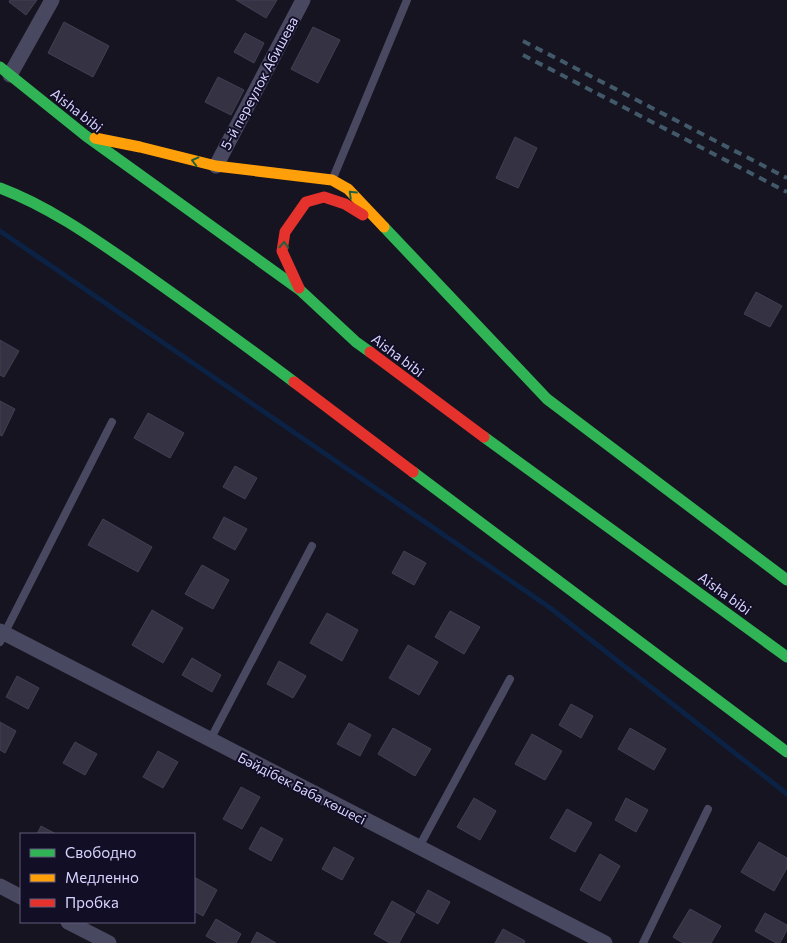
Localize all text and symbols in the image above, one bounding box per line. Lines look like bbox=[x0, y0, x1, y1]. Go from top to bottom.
street label: 5-й переулок Абишева bbox=[217, 13, 301, 153]
street label: Aisha bibi bbox=[48, 84, 106, 136]
one-way arrow bbox=[191, 156, 200, 167]
one-way arrow bbox=[348, 191, 357, 200]
one-way arrow bbox=[278, 240, 289, 248]
street label: Aisha bibi bbox=[368, 330, 428, 380]
street label: Aisha bibi bbox=[695, 568, 755, 618]
street label: Бәйдібек Баба көшесі bbox=[235, 748, 369, 828]
legend bbox=[20, 833, 195, 923]
text: Свободно bbox=[65, 843, 136, 861]
text: Медленно bbox=[65, 868, 139, 886]
text: Пробка bbox=[65, 893, 119, 911]

